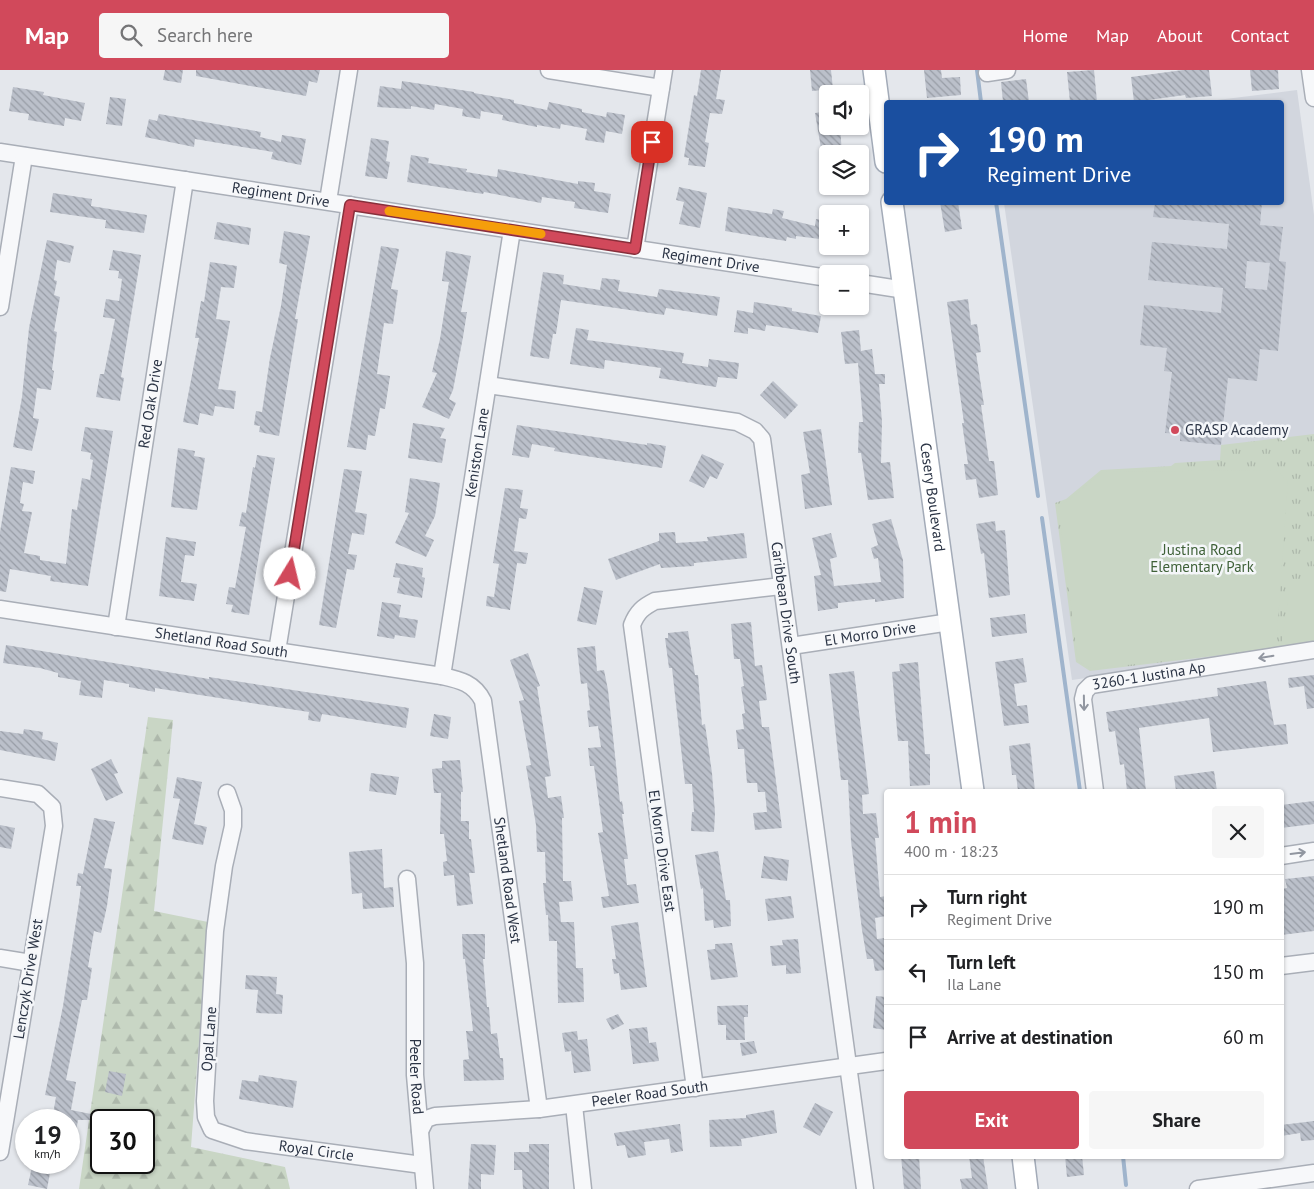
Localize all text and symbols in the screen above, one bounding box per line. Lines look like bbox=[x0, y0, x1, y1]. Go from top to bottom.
search box bbox=[99, 13, 449, 58]
text: Map bbox=[25, 20, 69, 51]
icon: search bbox=[117, 21, 145, 49]
text: Search here bbox=[157, 23, 253, 47]
text: Home bbox=[1022, 24, 1068, 47]
text: Map bbox=[1096, 24, 1129, 47]
text: About bbox=[1157, 24, 1203, 47]
text: Contact bbox=[1231, 24, 1289, 47]
map controls bbox=[819, 85, 869, 315]
button: sound bbox=[819, 85, 869, 135]
text: 190 m bbox=[987, 116, 1084, 162]
icon: right bbox=[904, 120, 969, 185]
pin bbox=[631, 121, 673, 163]
icon: arrive bbox=[638, 128, 666, 156]
button: layers bbox=[819, 145, 869, 195]
text: Regiment Drive bbox=[987, 160, 1131, 188]
street label: Regiment Drive bbox=[231, 177, 331, 211]
button: + bbox=[819, 205, 869, 255]
street label: Regiment Drive bbox=[661, 243, 761, 276]
button: − bbox=[819, 265, 869, 315]
street label: Red Oak Drive bbox=[134, 358, 166, 450]
street label: Keniston Lane bbox=[460, 406, 493, 499]
place label: GRASP Academy bbox=[1185, 420, 1288, 439]
marker: GRASP Academy bbox=[1169, 424, 1181, 436]
street label: Cesery Boulevard bbox=[916, 442, 950, 553]
street label: Caribbean Drive South bbox=[767, 540, 806, 685]
park label: Justina Road Elementary Park bbox=[1150, 540, 1255, 576]
position arrow bbox=[263, 547, 315, 599]
street label: El Morro Drive bbox=[823, 617, 917, 650]
street label: Shetland Road South bbox=[154, 623, 289, 662]
one-way arrow bbox=[1258, 652, 1274, 662]
street label: 3260-1 Justina Ap bbox=[1091, 657, 1207, 694]
one-way arrow bbox=[1079, 694, 1089, 710]
street label: El Morro Drive East bbox=[645, 789, 680, 913]
text: 1 min bbox=[904, 802, 977, 841]
button: close bbox=[1212, 806, 1264, 858]
street label: Shetland Road West bbox=[490, 816, 526, 945]
text: 400 m · 18:23 bbox=[904, 841, 999, 861]
one-way arrow bbox=[1289, 848, 1305, 858]
text: Turn right bbox=[947, 885, 1027, 909]
icon: right bbox=[904, 893, 932, 921]
text: 190 m bbox=[1212, 895, 1264, 919]
text: Regiment Drive bbox=[947, 909, 1052, 929]
street label: Lenczyk Drive West bbox=[9, 917, 46, 1040]
text: Turn left bbox=[947, 950, 1016, 974]
icon: left bbox=[904, 958, 932, 986]
text: 150 m bbox=[1212, 960, 1264, 984]
text: Ila Lane bbox=[947, 974, 1001, 994]
street label: Opal Lane bbox=[197, 1006, 220, 1072]
icon: arrive bbox=[904, 1023, 932, 1051]
text: Arrive at destination bbox=[947, 1025, 1113, 1049]
text: 60 m bbox=[1223, 1025, 1264, 1049]
street label: Peeler Road bbox=[406, 1039, 428, 1115]
street label: Peeler Road South bbox=[590, 1076, 709, 1111]
button: Exit bbox=[904, 1091, 1079, 1149]
button: Share bbox=[1089, 1091, 1264, 1149]
speed limit sign: 30 bbox=[90, 1109, 155, 1174]
text: 19 bbox=[33, 1119, 62, 1151]
street label: Royal Circle bbox=[278, 1136, 355, 1165]
text: km/h bbox=[34, 1146, 61, 1161]

